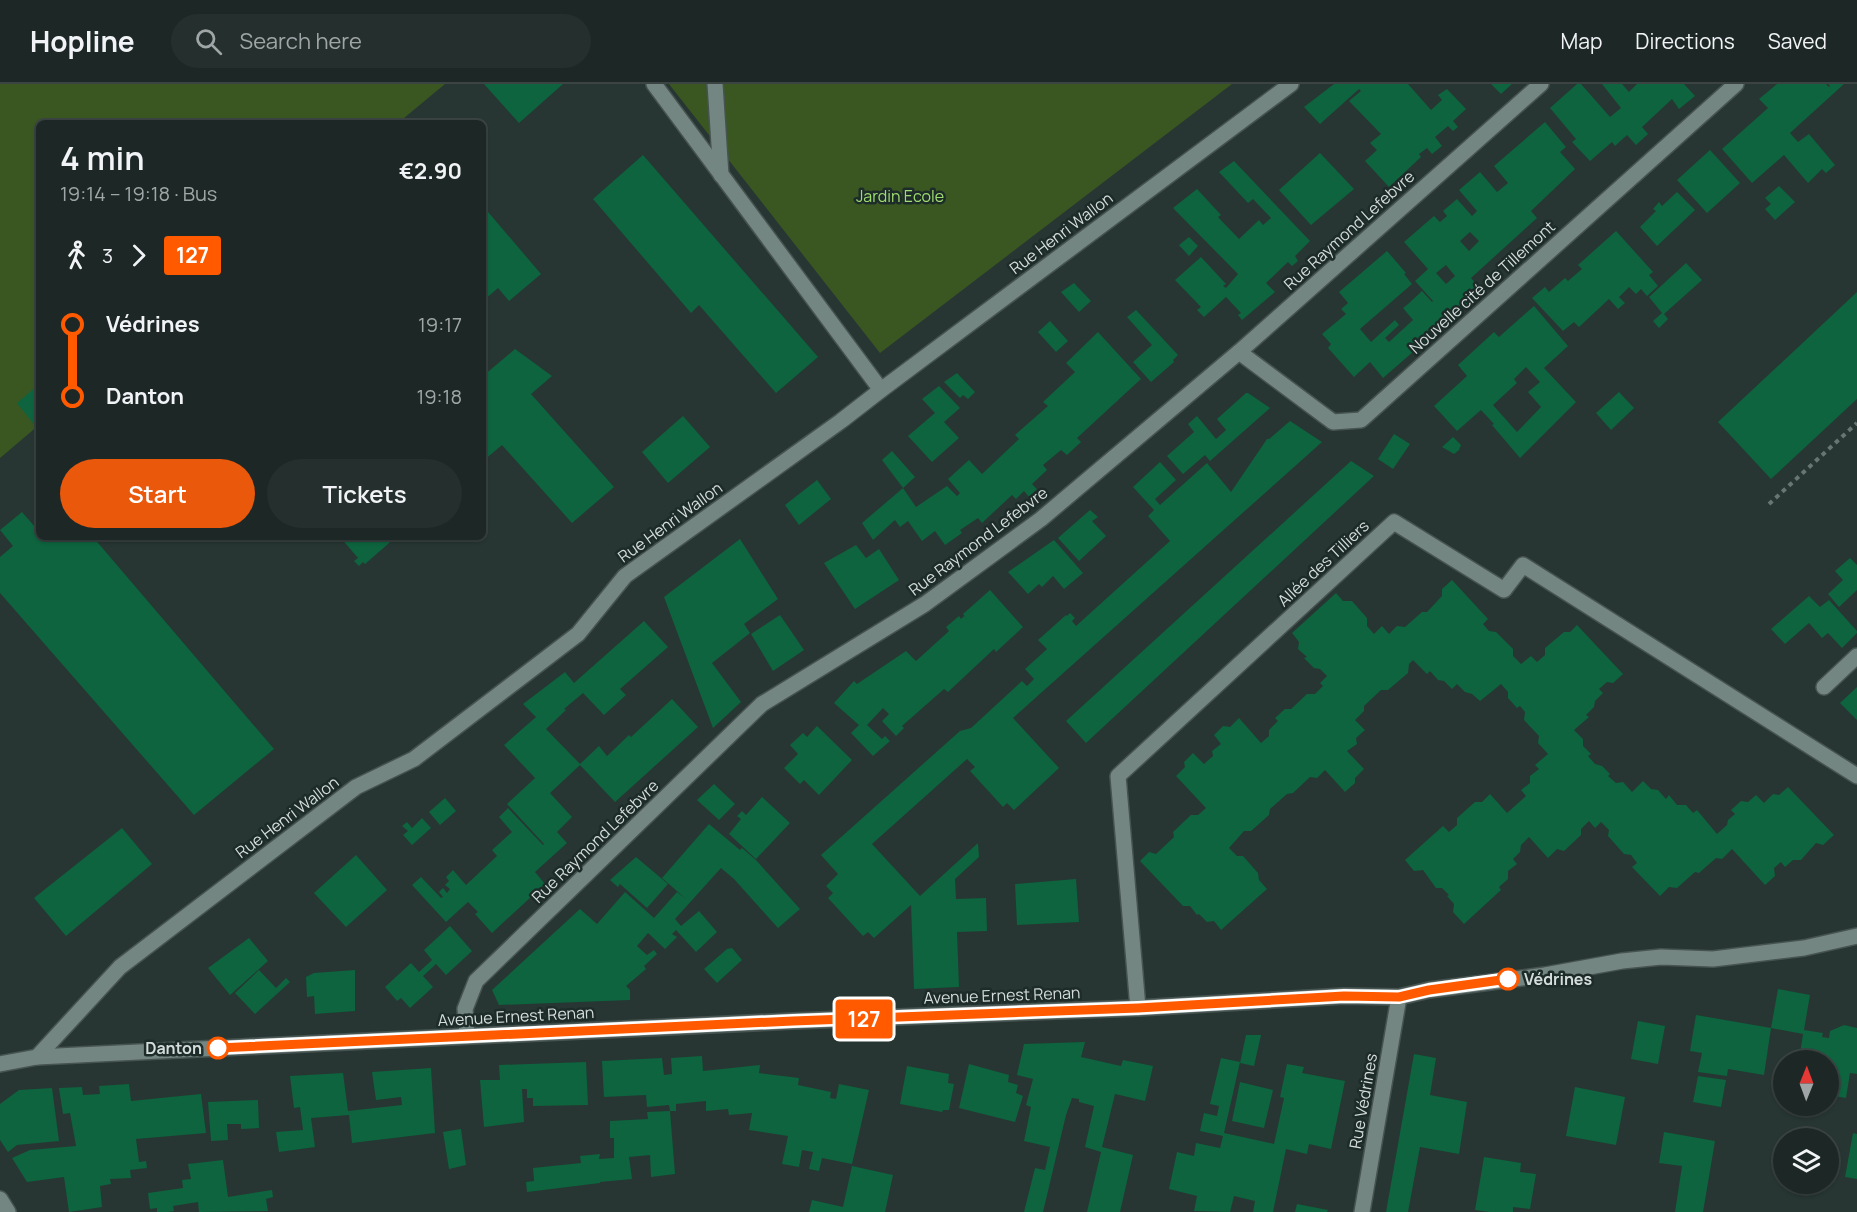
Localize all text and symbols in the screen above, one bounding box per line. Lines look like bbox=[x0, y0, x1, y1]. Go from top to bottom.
search box bbox=[171, 14, 591, 68]
text: Hopline bbox=[30, 22, 135, 60]
icon: search bbox=[192, 25, 225, 58]
text: Search here bbox=[240, 26, 362, 56]
text: Map bbox=[1561, 27, 1602, 55]
text: Directions bbox=[1635, 27, 1735, 55]
text: Saved bbox=[1768, 27, 1827, 55]
text: 4 min bbox=[60, 135, 145, 180]
text: €2.90 bbox=[399, 156, 462, 186]
street label: Rue Raymond Lefebvre bbox=[1279, 165, 1419, 295]
text: 19:14 – 19:18 · Bus bbox=[60, 180, 217, 207]
park label: Jardin Ecole bbox=[856, 185, 944, 207]
street label: Rue Henri Wallon bbox=[1005, 187, 1117, 279]
street label: Nouvelle cité de Tillemont bbox=[1404, 216, 1560, 358]
icon: walk bbox=[60, 239, 93, 272]
icon: forward bbox=[122, 239, 155, 272]
text: 127 bbox=[176, 241, 209, 269]
text: 3 bbox=[102, 242, 113, 269]
text: Védrines bbox=[106, 309, 200, 339]
text: 19:17 bbox=[418, 311, 462, 338]
text: Danton bbox=[106, 381, 184, 411]
text: 19:18 bbox=[416, 383, 462, 410]
button: Start bbox=[60, 459, 255, 528]
button: Tickets bbox=[267, 459, 462, 528]
street label: Rue Henri Wallon bbox=[613, 477, 727, 567]
street label: Rue Raymond Lefebvre bbox=[904, 481, 1052, 601]
street label: Allée des Tilliers bbox=[1272, 515, 1374, 611]
street label: Rue Henri Wallon bbox=[231, 771, 343, 863]
street label: Rue Raymond Lefebvre bbox=[527, 775, 663, 907]
marker: Védrines bbox=[1497, 968, 1519, 990]
place label: Védrines bbox=[1524, 968, 1592, 990]
street label: Avenue Ernest Renan bbox=[923, 981, 1081, 1009]
line badge: 127 bbox=[830, 1000, 898, 1038]
street label: Avenue Ernest Renan bbox=[437, 1001, 595, 1031]
text: 127 bbox=[848, 1005, 880, 1033]
place label: Danton bbox=[145, 1037, 202, 1059]
marker: Danton bbox=[207, 1037, 229, 1059]
north arrow bbox=[1773, 1050, 1839, 1116]
map controls bbox=[1773, 1050, 1839, 1194]
street label: Rue Védrines bbox=[1344, 1052, 1382, 1150]
button: layers bbox=[1773, 1128, 1839, 1194]

